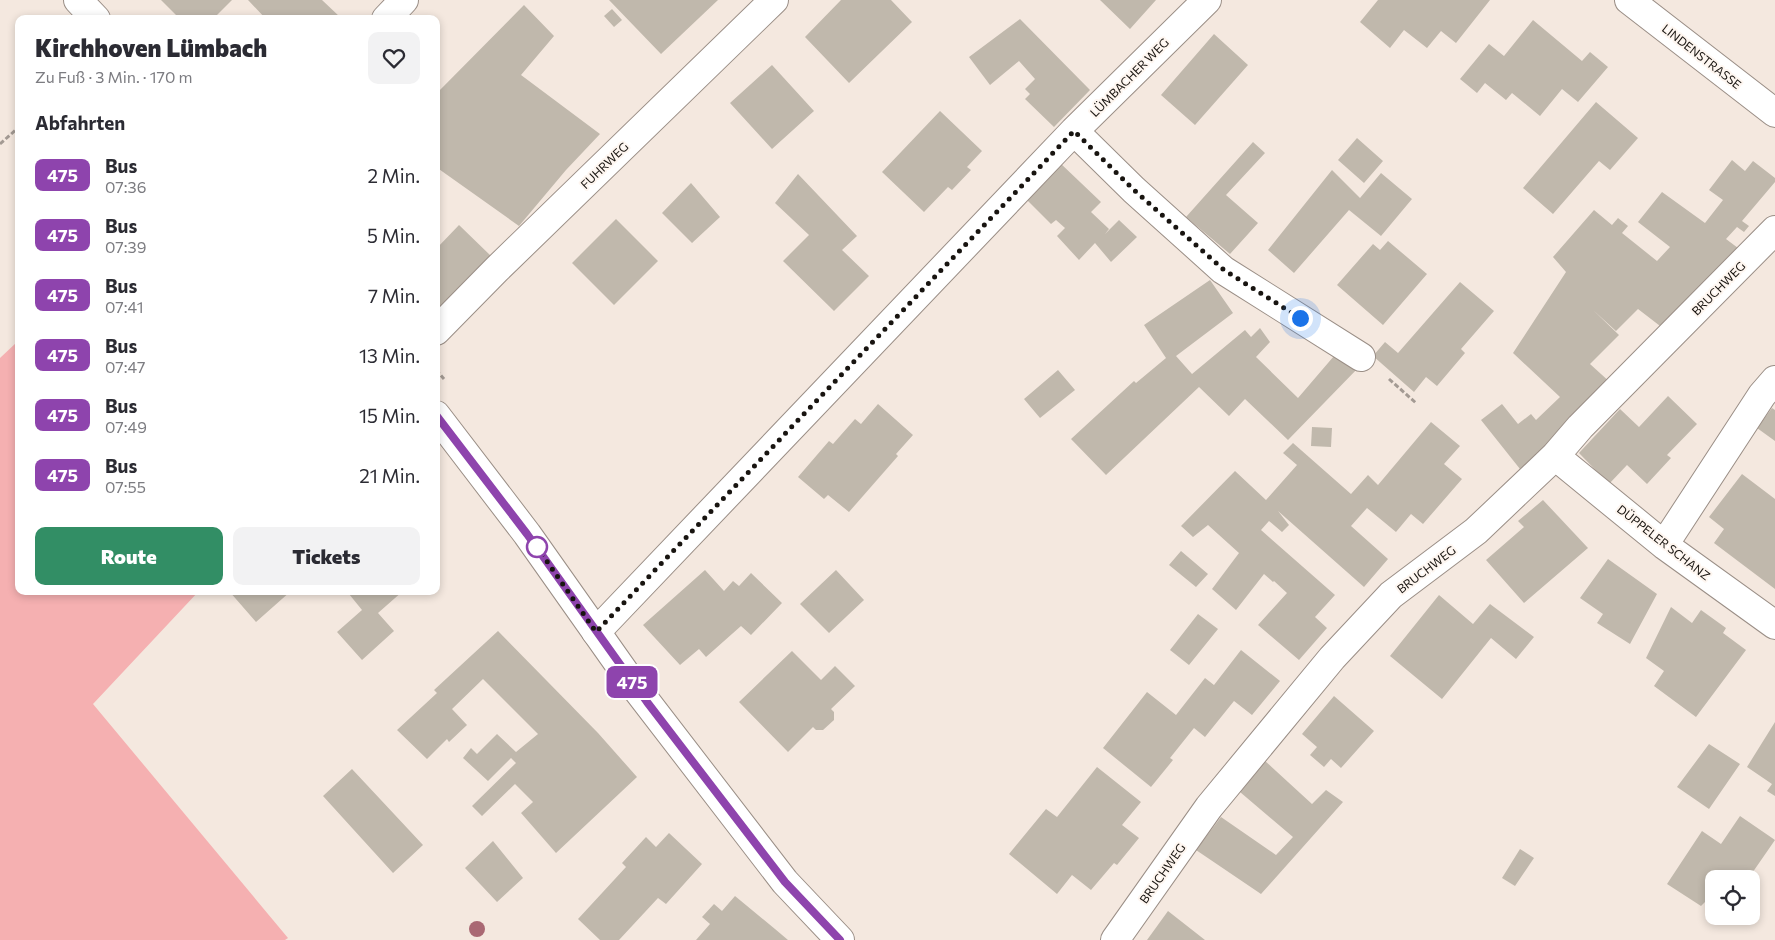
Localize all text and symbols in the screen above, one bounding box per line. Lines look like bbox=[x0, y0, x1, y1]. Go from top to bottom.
street label: LINDENSTRASSE bbox=[1660, 21, 1744, 91]
button: heart bbox=[368, 32, 420, 84]
text: Kirchhoven Lümbach bbox=[35, 33, 267, 62]
street label: LÜMBACHER WEG bbox=[1087, 35, 1171, 119]
text: Zu Fuß · 3 Min. · 170 m bbox=[35, 67, 192, 86]
text: Abfahrten bbox=[35, 111, 125, 134]
street label: FUHRWEG bbox=[577, 139, 631, 191]
text: Bus bbox=[105, 154, 137, 177]
text: 475 bbox=[47, 164, 78, 186]
text: 2 Min. bbox=[367, 164, 420, 187]
text: 07:36 bbox=[105, 177, 146, 196]
text: Bus bbox=[105, 214, 137, 237]
text: 475 bbox=[47, 224, 78, 246]
text: 5 Min. bbox=[367, 224, 420, 247]
text: 07:39 bbox=[105, 237, 146, 256]
street label: BRUCHWEG bbox=[1688, 258, 1748, 318]
text: Bus bbox=[105, 274, 137, 297]
text: 475 bbox=[47, 284, 78, 306]
text: 7 Min. bbox=[368, 284, 420, 307]
text: 07:41 bbox=[105, 297, 144, 316]
your location bbox=[1288, 306, 1313, 331]
text: Bus bbox=[105, 334, 137, 357]
text: 475 bbox=[47, 344, 78, 366]
text: 13 Min. bbox=[359, 344, 420, 367]
text: 07:47 bbox=[105, 357, 145, 376]
text: Bus bbox=[105, 394, 137, 417]
text: 475 bbox=[47, 404, 78, 426]
text: 15 Min. bbox=[359, 404, 420, 427]
text: 07:49 bbox=[105, 417, 147, 436]
text: Bus bbox=[105, 454, 137, 477]
text: 475 bbox=[47, 464, 78, 486]
text: 21 Min. bbox=[359, 464, 420, 487]
text: 07:55 bbox=[105, 477, 146, 496]
street label: DÜPPELER SCHANZ bbox=[1615, 501, 1713, 583]
button: Route bbox=[35, 527, 223, 585]
button: Tickets bbox=[233, 527, 420, 585]
unlabelled marker bbox=[526, 536, 548, 558]
street label: BRUCHWEG bbox=[1394, 542, 1458, 596]
line badge: 475 bbox=[603, 666, 661, 698]
text: 475 bbox=[617, 671, 647, 693]
street label: BRUCHWEG bbox=[1136, 840, 1188, 906]
map controls bbox=[1705, 870, 1760, 925]
button: locate bbox=[1705, 870, 1760, 925]

